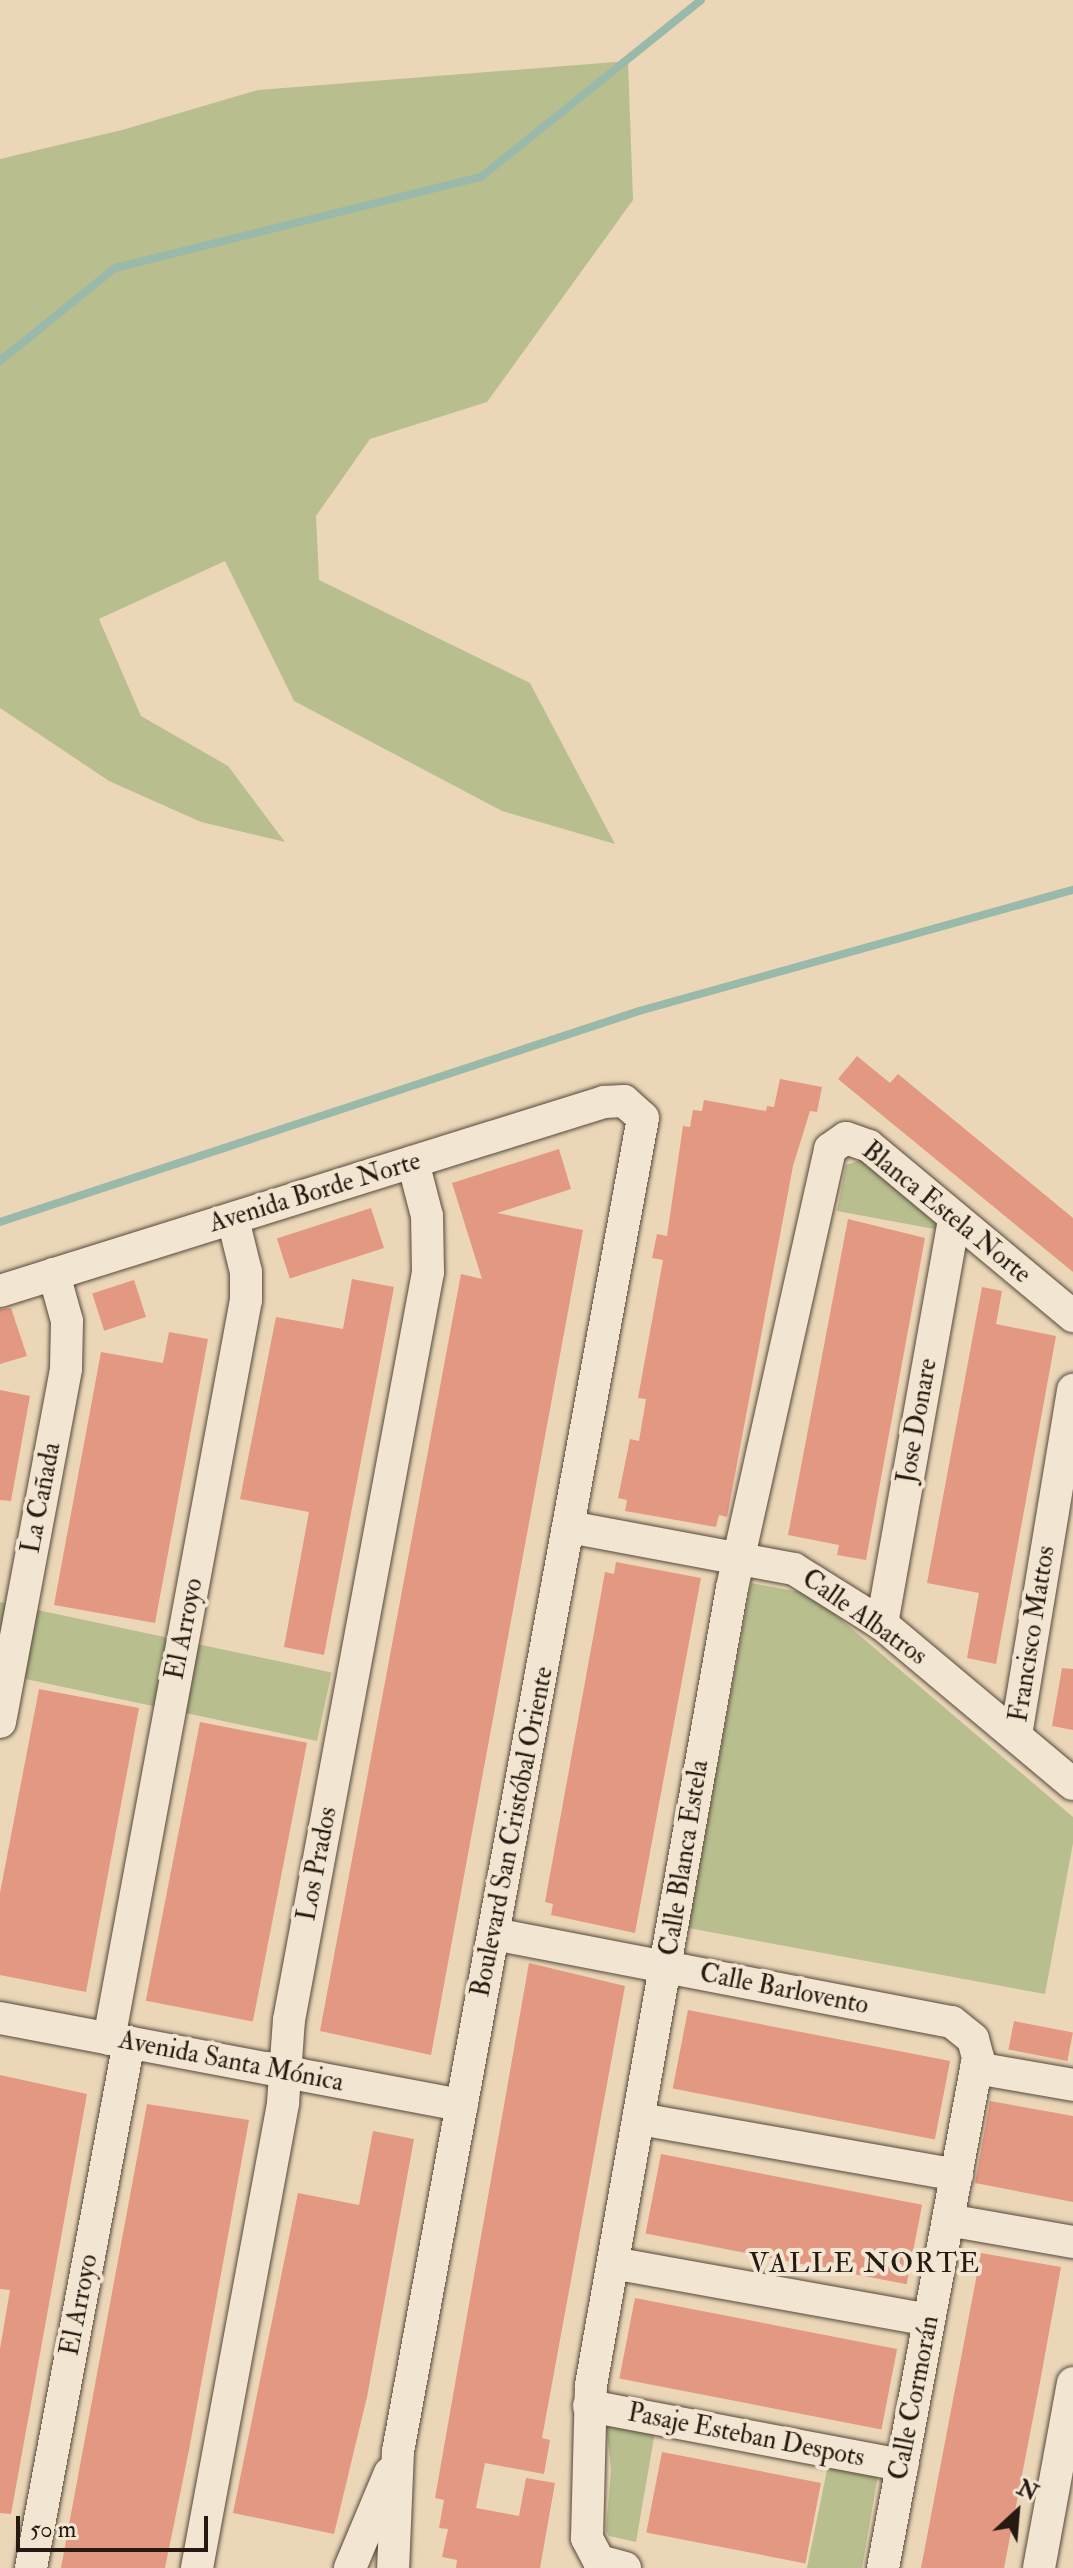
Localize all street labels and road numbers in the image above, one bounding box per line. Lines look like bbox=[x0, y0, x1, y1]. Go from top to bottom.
street label: Blanca Estela Norte bbox=[855, 1135, 1037, 1291]
street label: Avenida Borde Norte bbox=[206, 1146, 424, 1240]
street label: Jose Donare bbox=[892, 1356, 944, 1486]
street label: La Cañada bbox=[16, 1440, 68, 1556]
street label: Francisco Mattos bbox=[1004, 1544, 1062, 1724]
street label: Calle Albatros bbox=[796, 1564, 932, 1672]
street label: El Arroyo bbox=[160, 1576, 210, 1682]
street label: Boulevard San Cristóbal Oriente bbox=[466, 1664, 560, 2000]
street label: Calle Blanca Estela bbox=[654, 1758, 716, 1958]
street label: Los Prados bbox=[292, 1804, 344, 1924]
street label: Calle Barlovento bbox=[697, 1958, 871, 2022]
street label: Avenida Santa Mónica bbox=[116, 2025, 346, 2099]
street label: El Arroyo bbox=[55, 2252, 105, 2358]
street label: Calle Cormorán bbox=[884, 2313, 946, 2483]
street label: Pasaje Esteban Despots bbox=[625, 2398, 867, 2474]

